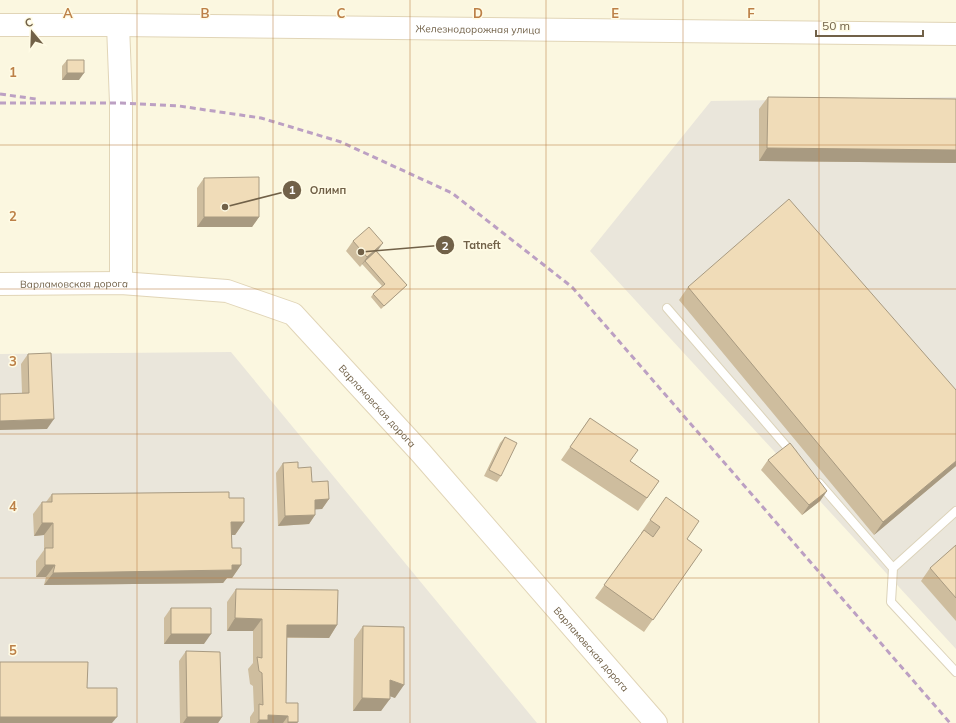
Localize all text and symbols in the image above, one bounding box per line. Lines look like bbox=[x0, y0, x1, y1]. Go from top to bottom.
text: A bbox=[63, 5, 73, 21]
text: B bbox=[201, 5, 210, 21]
text: C bbox=[337, 5, 346, 21]
text: D bbox=[473, 5, 483, 21]
text: E bbox=[611, 5, 619, 21]
text: F bbox=[747, 5, 755, 21]
north arrow bbox=[12, 12, 52, 52]
scale bar bbox=[816, 12, 923, 38]
text: С bbox=[23, 15, 35, 30]
text: 50 m bbox=[822, 18, 850, 33]
street label: Железнодорожная улица bbox=[415, 22, 541, 37]
text: 1 bbox=[9, 64, 17, 80]
callout: Олимп bbox=[282, 178, 355, 201]
text: 1 bbox=[288, 182, 296, 197]
text: Олимп bbox=[310, 183, 346, 197]
text: 2 bbox=[9, 208, 17, 224]
callout: Tatneft bbox=[435, 234, 509, 257]
text: 2 bbox=[441, 238, 449, 253]
text: Tatneft bbox=[463, 238, 501, 252]
street label: Варламовская дорога bbox=[20, 277, 128, 291]
text: 3 bbox=[9, 353, 17, 369]
street label: Варламовская дорога bbox=[336, 362, 419, 450]
text: 4 bbox=[9, 498, 17, 514]
street label: Варламовская дорога bbox=[551, 604, 632, 694]
text: 5 bbox=[9, 642, 17, 658]

